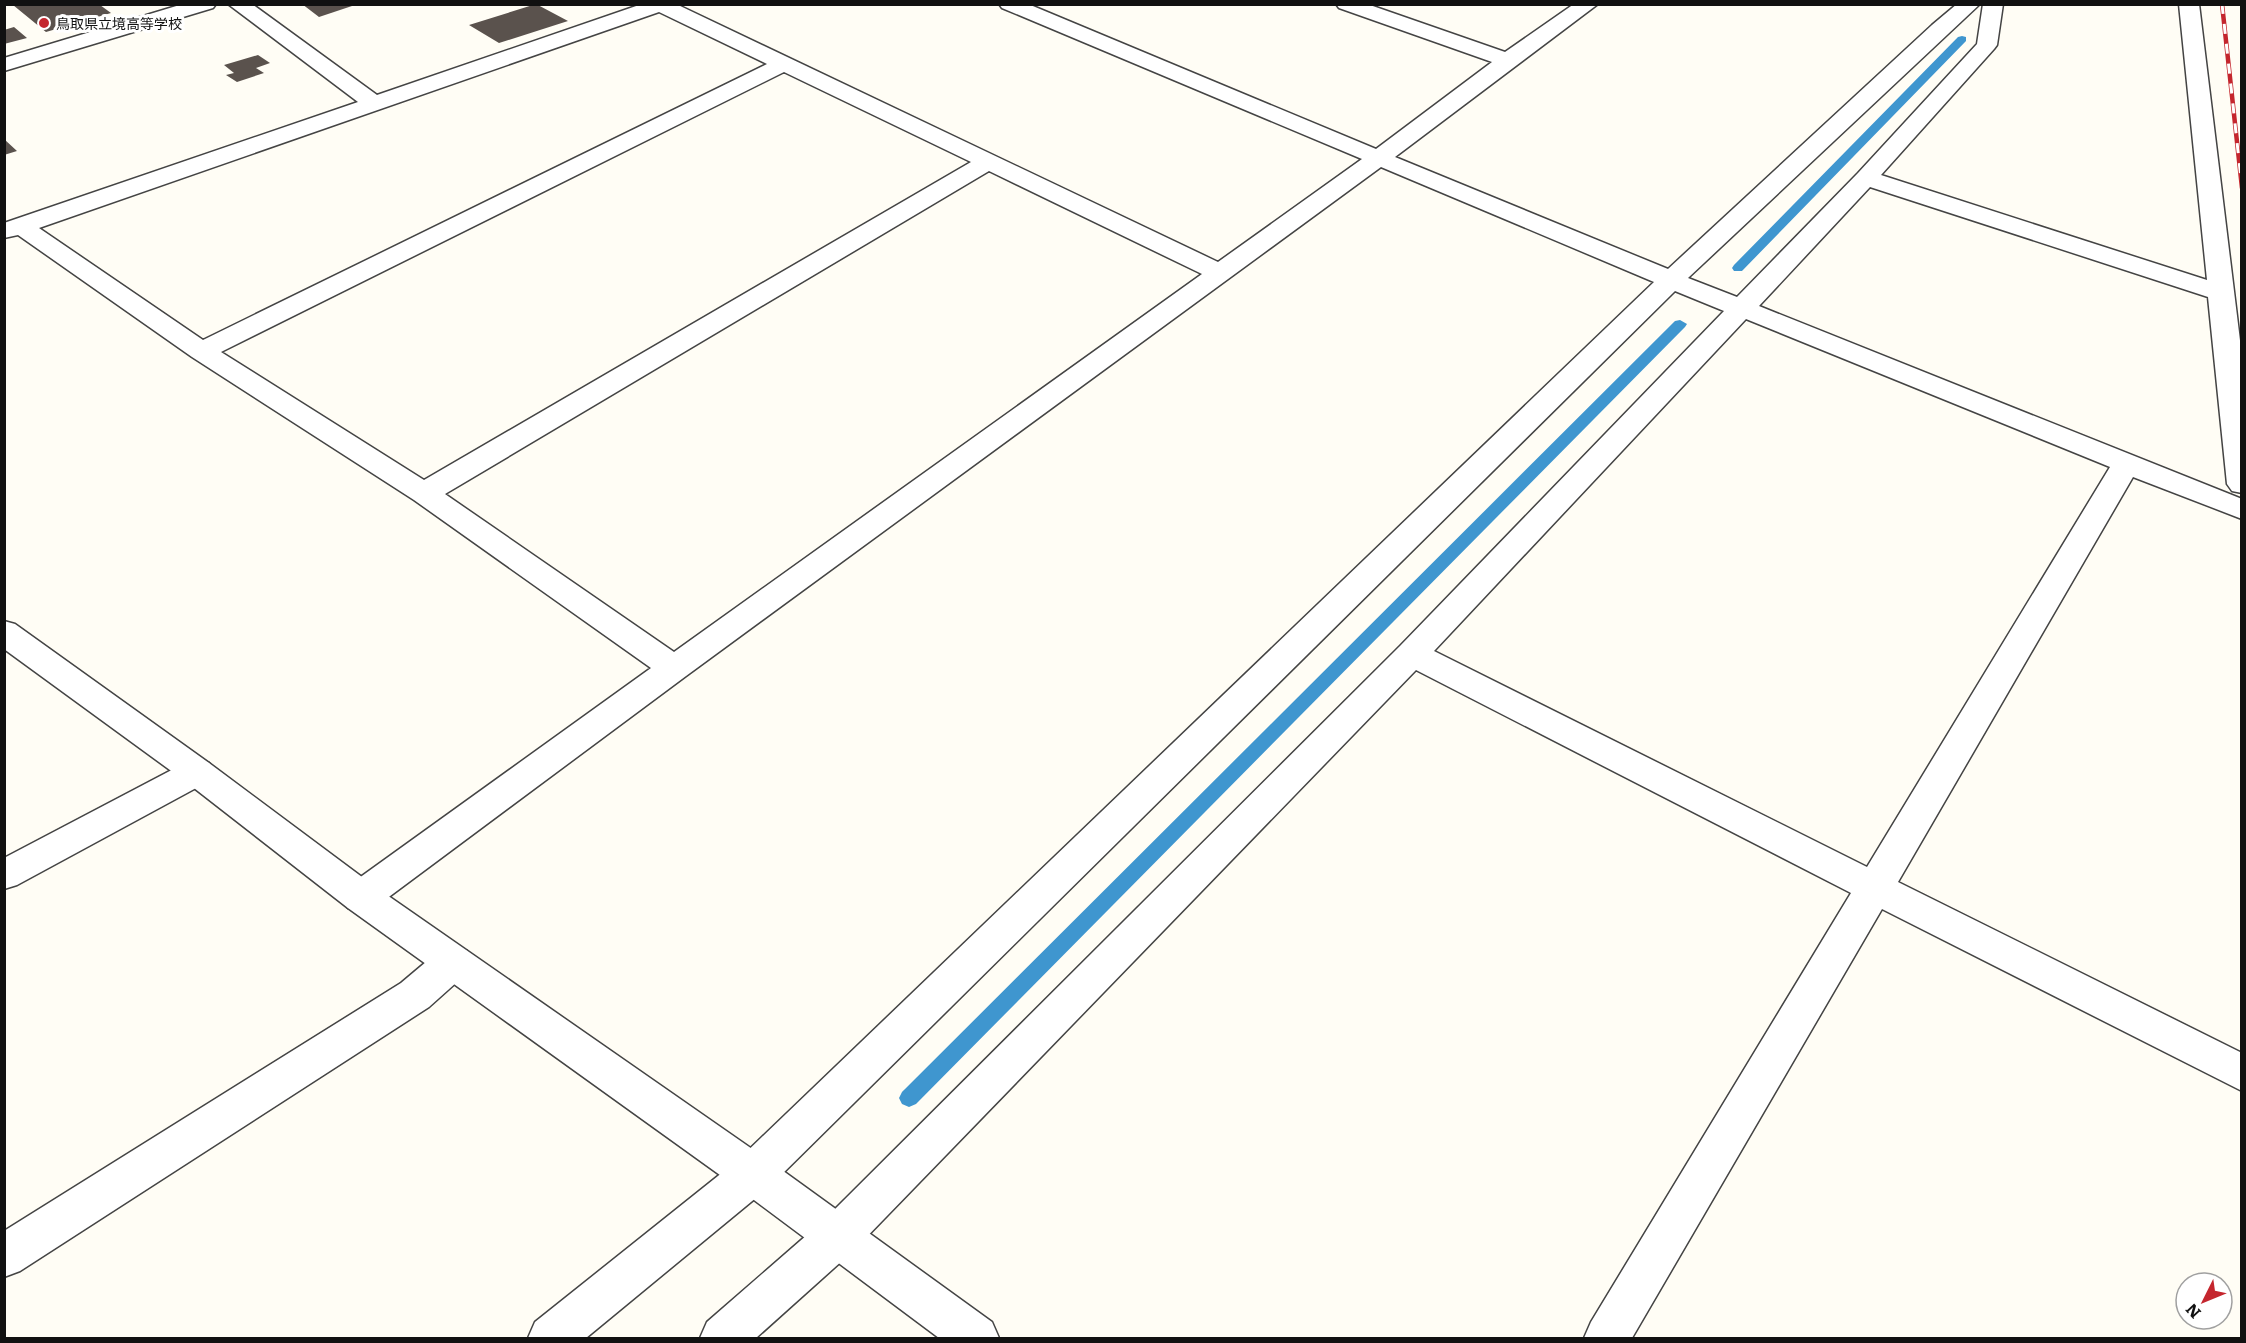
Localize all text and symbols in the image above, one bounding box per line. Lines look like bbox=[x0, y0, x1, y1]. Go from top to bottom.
place label: 鳥取県立境高等学校 bbox=[56, 13, 182, 33]
marker: 鳥取県立境高等学校 bbox=[37, 16, 51, 30]
north arrow bbox=[2174, 1271, 2234, 1331]
text: N bbox=[2179, 1299, 2206, 1325]

